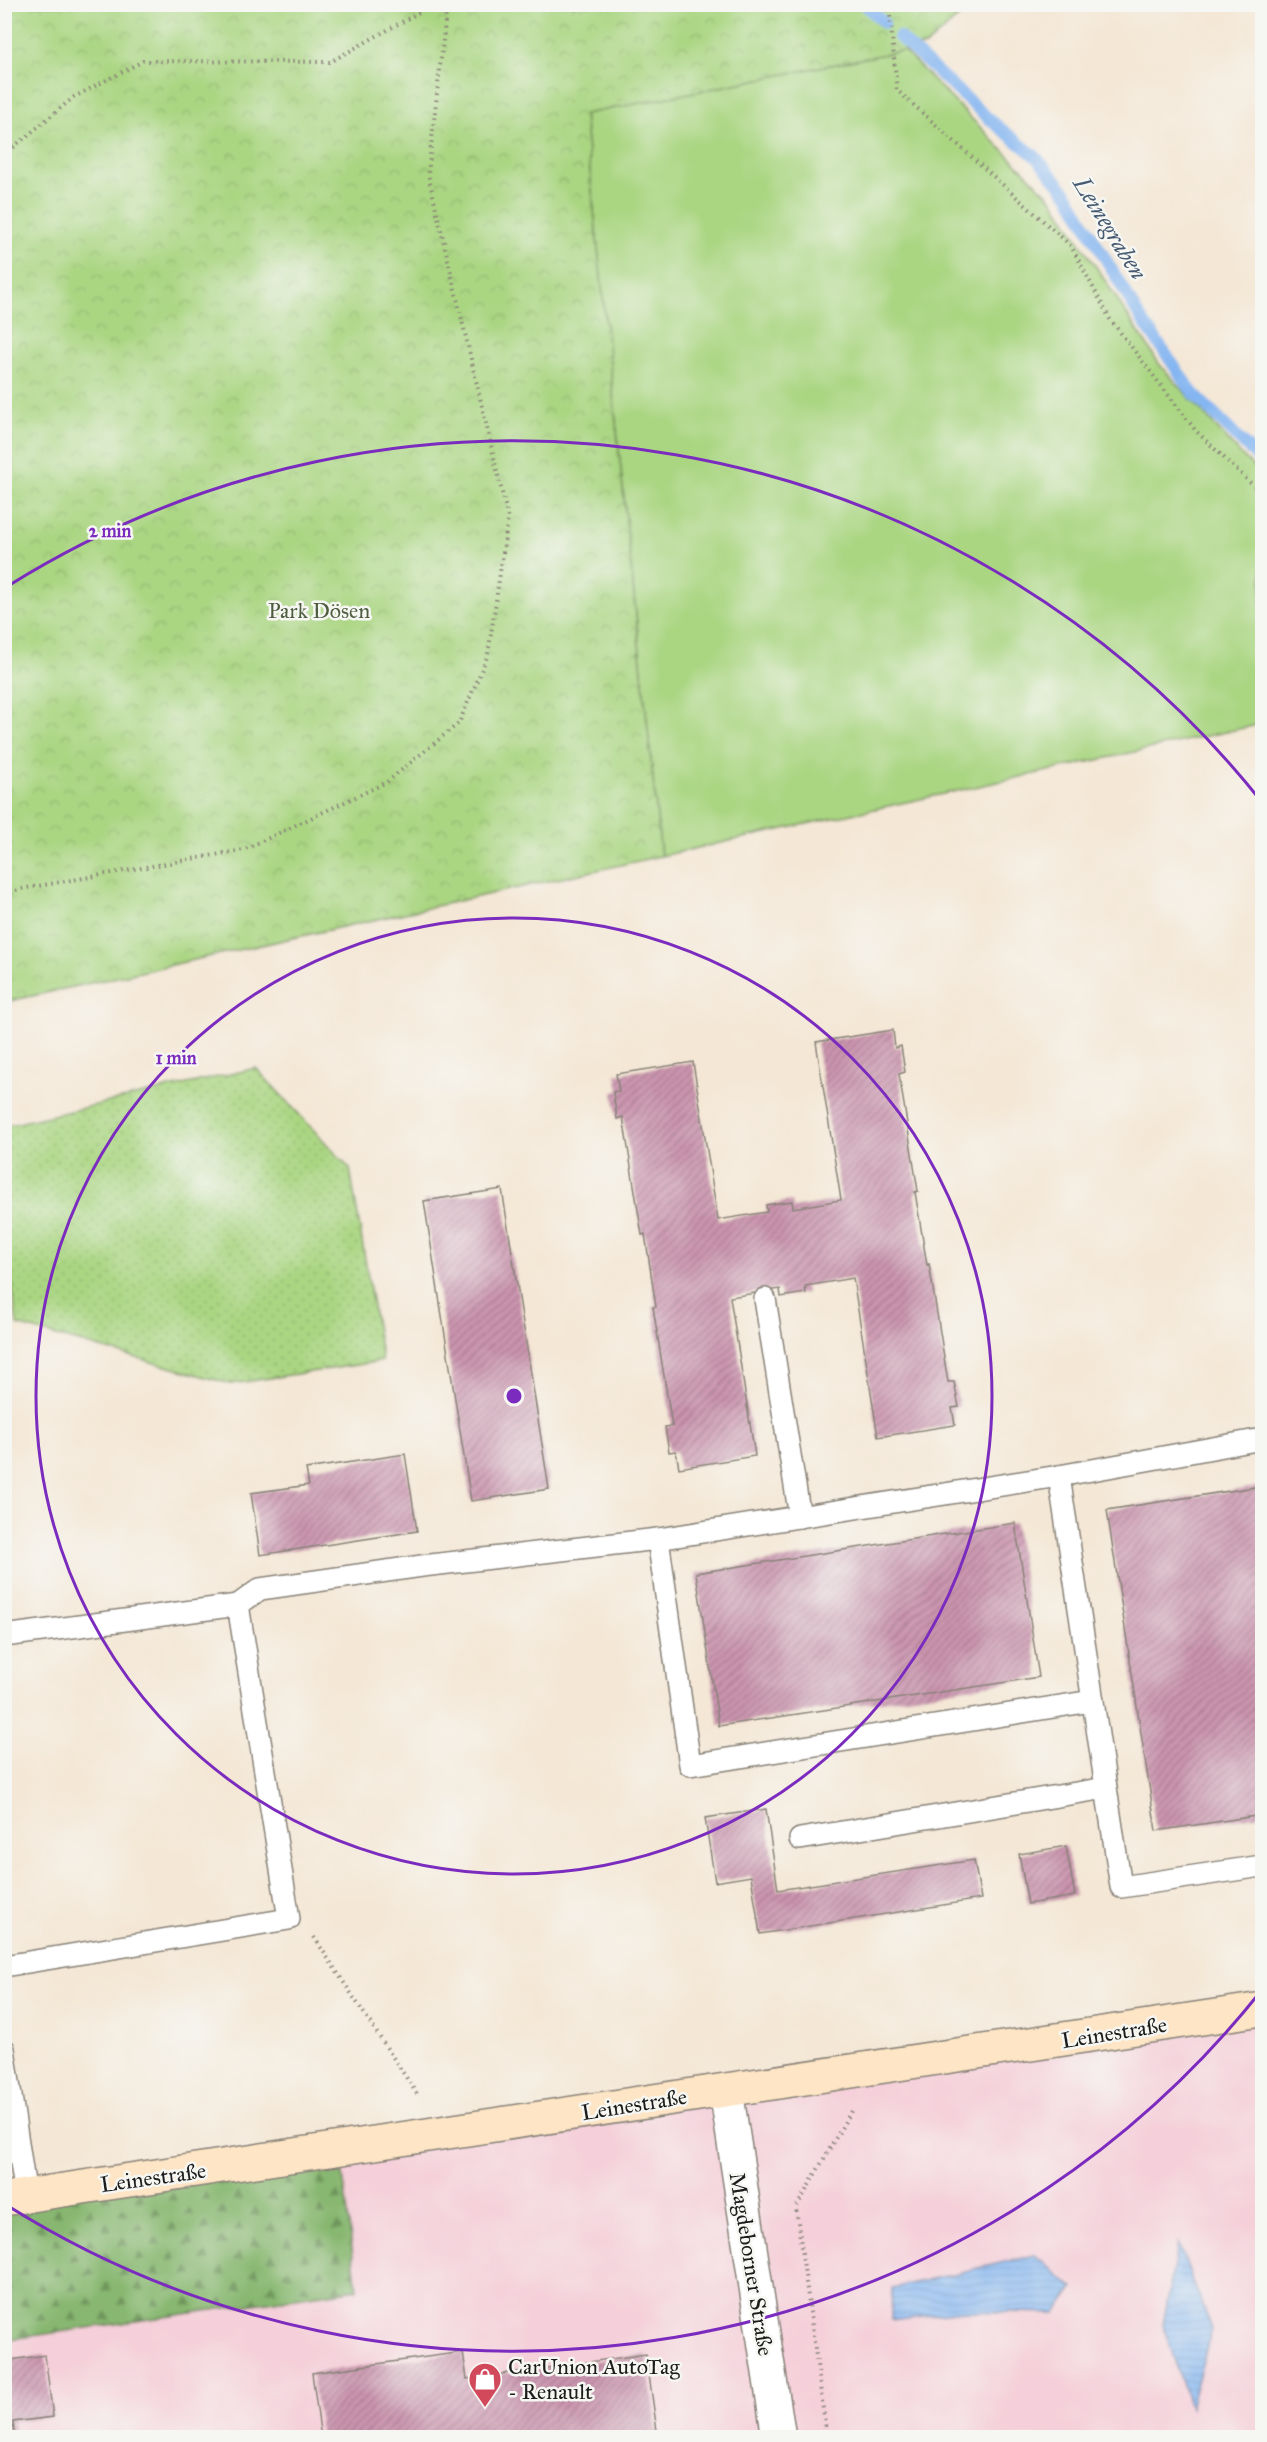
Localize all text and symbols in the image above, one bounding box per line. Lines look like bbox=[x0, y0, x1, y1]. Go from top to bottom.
water label: Leinegraben bbox=[1066, 170, 1154, 286]
text: 2 min bbox=[89, 520, 132, 542]
park label: Park Dösen bbox=[268, 597, 370, 624]
text: 1 min bbox=[156, 1047, 197, 1069]
centre of rings bbox=[504, 1386, 524, 1406]
street label: Leinestraße bbox=[1059, 2011, 1169, 2054]
street label: Leinestraße bbox=[579, 2083, 689, 2126]
street label: Leinestraße bbox=[98, 2157, 208, 2198]
street label: Magdeborner Straße bbox=[724, 2171, 779, 2358]
place label: CarUnion AutoTag - Renault bbox=[508, 2353, 680, 2405]
shop icon: CarUnion AutoTag - Renault bbox=[467, 2361, 503, 2408]

